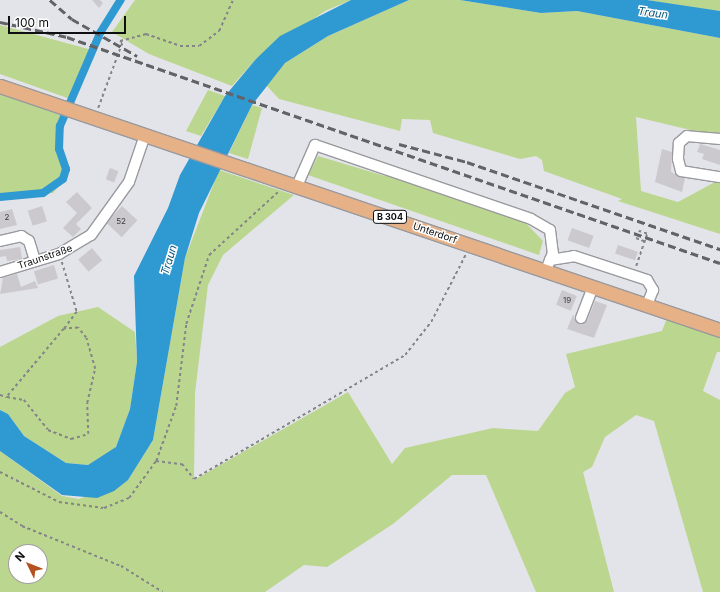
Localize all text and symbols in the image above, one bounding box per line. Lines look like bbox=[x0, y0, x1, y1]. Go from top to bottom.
water label: Traun bbox=[637, 4, 669, 22]
scale bar bbox=[10, 8, 128, 34]
text: 100 m bbox=[15, 15, 49, 30]
road number: B 304 bbox=[372, 210, 408, 224]
house number: 2 bbox=[5, 213, 9, 223]
house number: 52 bbox=[116, 217, 126, 227]
street label: Unterdorf bbox=[411, 220, 459, 246]
street label: Traunstraße bbox=[16, 242, 74, 272]
water label: Traun bbox=[158, 244, 180, 276]
house number: 19 bbox=[563, 296, 571, 306]
north arrow bbox=[8, 544, 48, 584]
text: N bbox=[12, 549, 28, 564]

